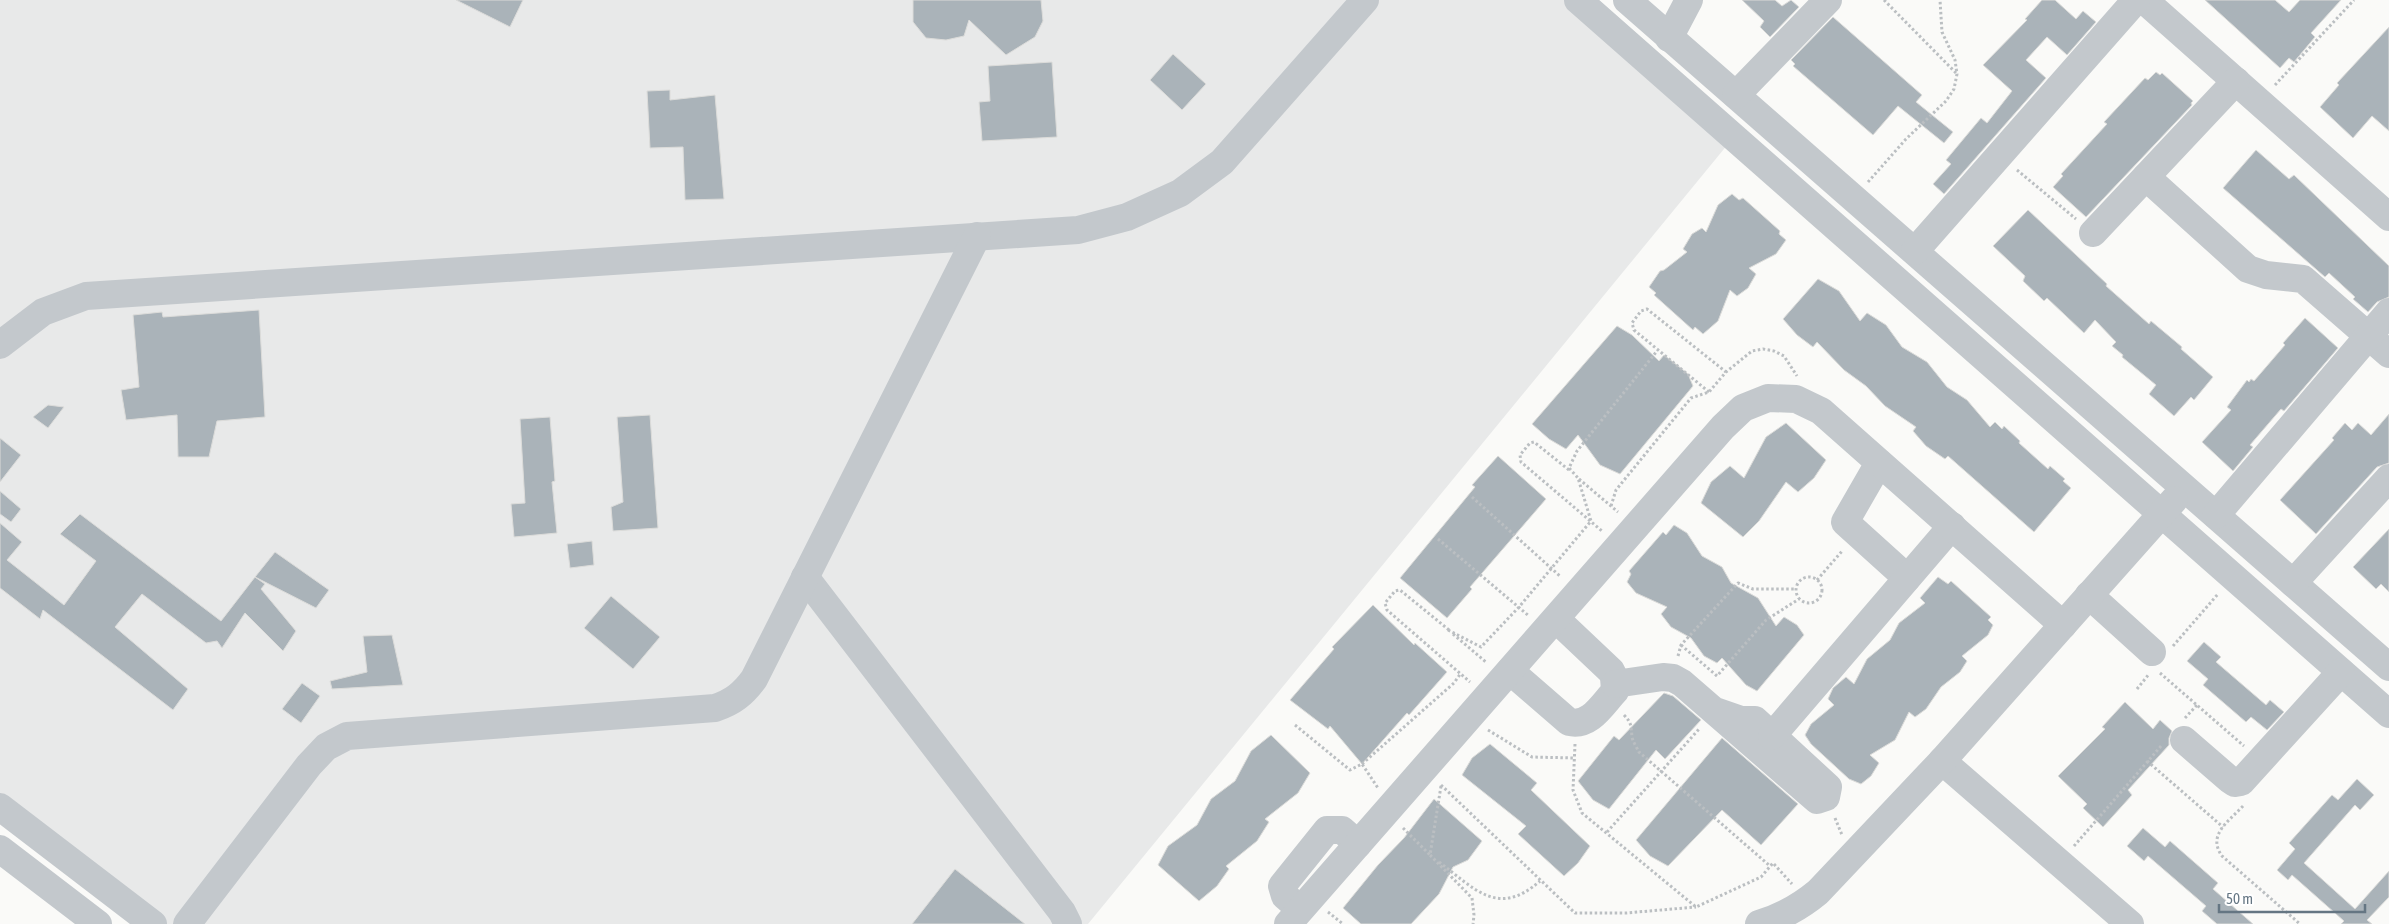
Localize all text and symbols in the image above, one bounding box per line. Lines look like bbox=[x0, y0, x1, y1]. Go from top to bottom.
scale bar bbox=[2219, 882, 2365, 914]
text: 50 m bbox=[2226, 890, 2253, 907]

